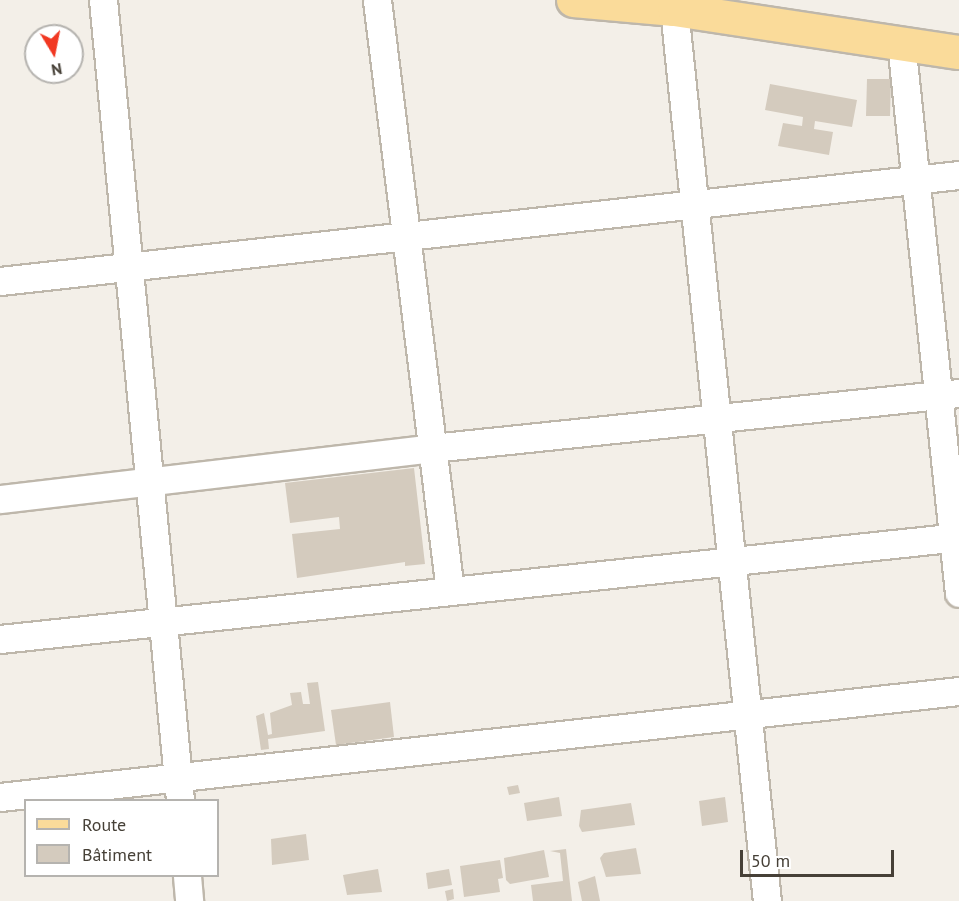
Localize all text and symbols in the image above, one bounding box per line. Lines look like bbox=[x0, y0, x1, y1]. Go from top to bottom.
north arrow bbox=[24, 24, 84, 84]
text: N bbox=[50, 59, 64, 81]
legend bbox=[24, 799, 219, 877]
text: Route bbox=[82, 813, 126, 836]
scale bar bbox=[743, 838, 898, 876]
text: Bâtiment bbox=[82, 843, 152, 866]
text: 50 m bbox=[751, 849, 790, 872]

